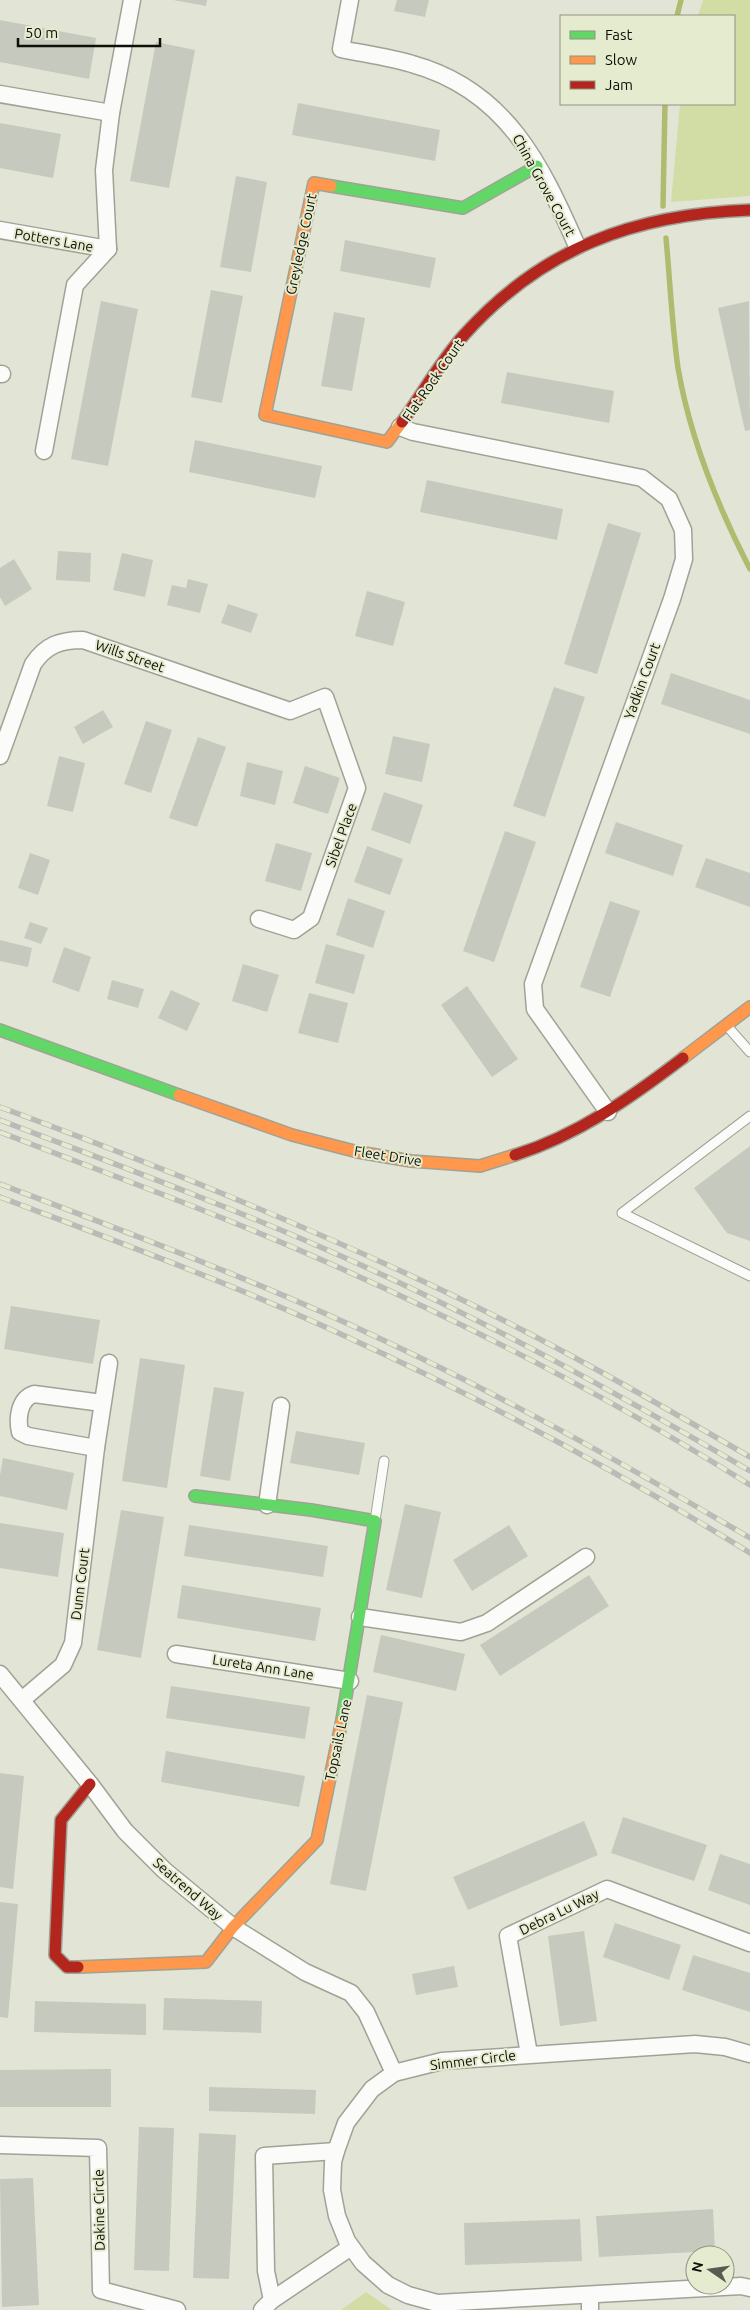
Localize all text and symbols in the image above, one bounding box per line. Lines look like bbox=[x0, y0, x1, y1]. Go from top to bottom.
scale bar bbox=[18, 15, 160, 47]
legend bbox=[560, 15, 735, 105]
text: 50 m bbox=[25, 24, 58, 41]
text: Fast bbox=[605, 26, 633, 43]
text: Slow bbox=[605, 51, 638, 68]
text: Jam bbox=[605, 76, 633, 93]
street label: China Grove Court bbox=[509, 131, 579, 239]
street label: Greyledge Court bbox=[282, 191, 320, 296]
street label: Potters Lane bbox=[13, 225, 95, 255]
street label: Flat Rock Court bbox=[399, 336, 467, 424]
street label: Wills Street bbox=[93, 637, 167, 676]
street label: Yadkin Court bbox=[621, 640, 663, 721]
street label: Sibel Place bbox=[322, 801, 360, 869]
street label: Fleet Drive bbox=[353, 1143, 423, 1169]
street label: Dunn Court bbox=[68, 1546, 92, 1621]
street label: Lureta Ann Lane bbox=[211, 1651, 315, 1683]
street label: Topsails Lane bbox=[322, 1698, 354, 1782]
street label: Seatrend Way bbox=[150, 1854, 226, 1924]
street label: Debra Lu Way bbox=[517, 1886, 602, 1938]
street label: Simmer Circle bbox=[429, 2047, 517, 2073]
street label: Dakine Circle bbox=[90, 2169, 108, 2251]
north arrow bbox=[685, 2245, 735, 2295]
text: N bbox=[688, 2260, 706, 2274]

